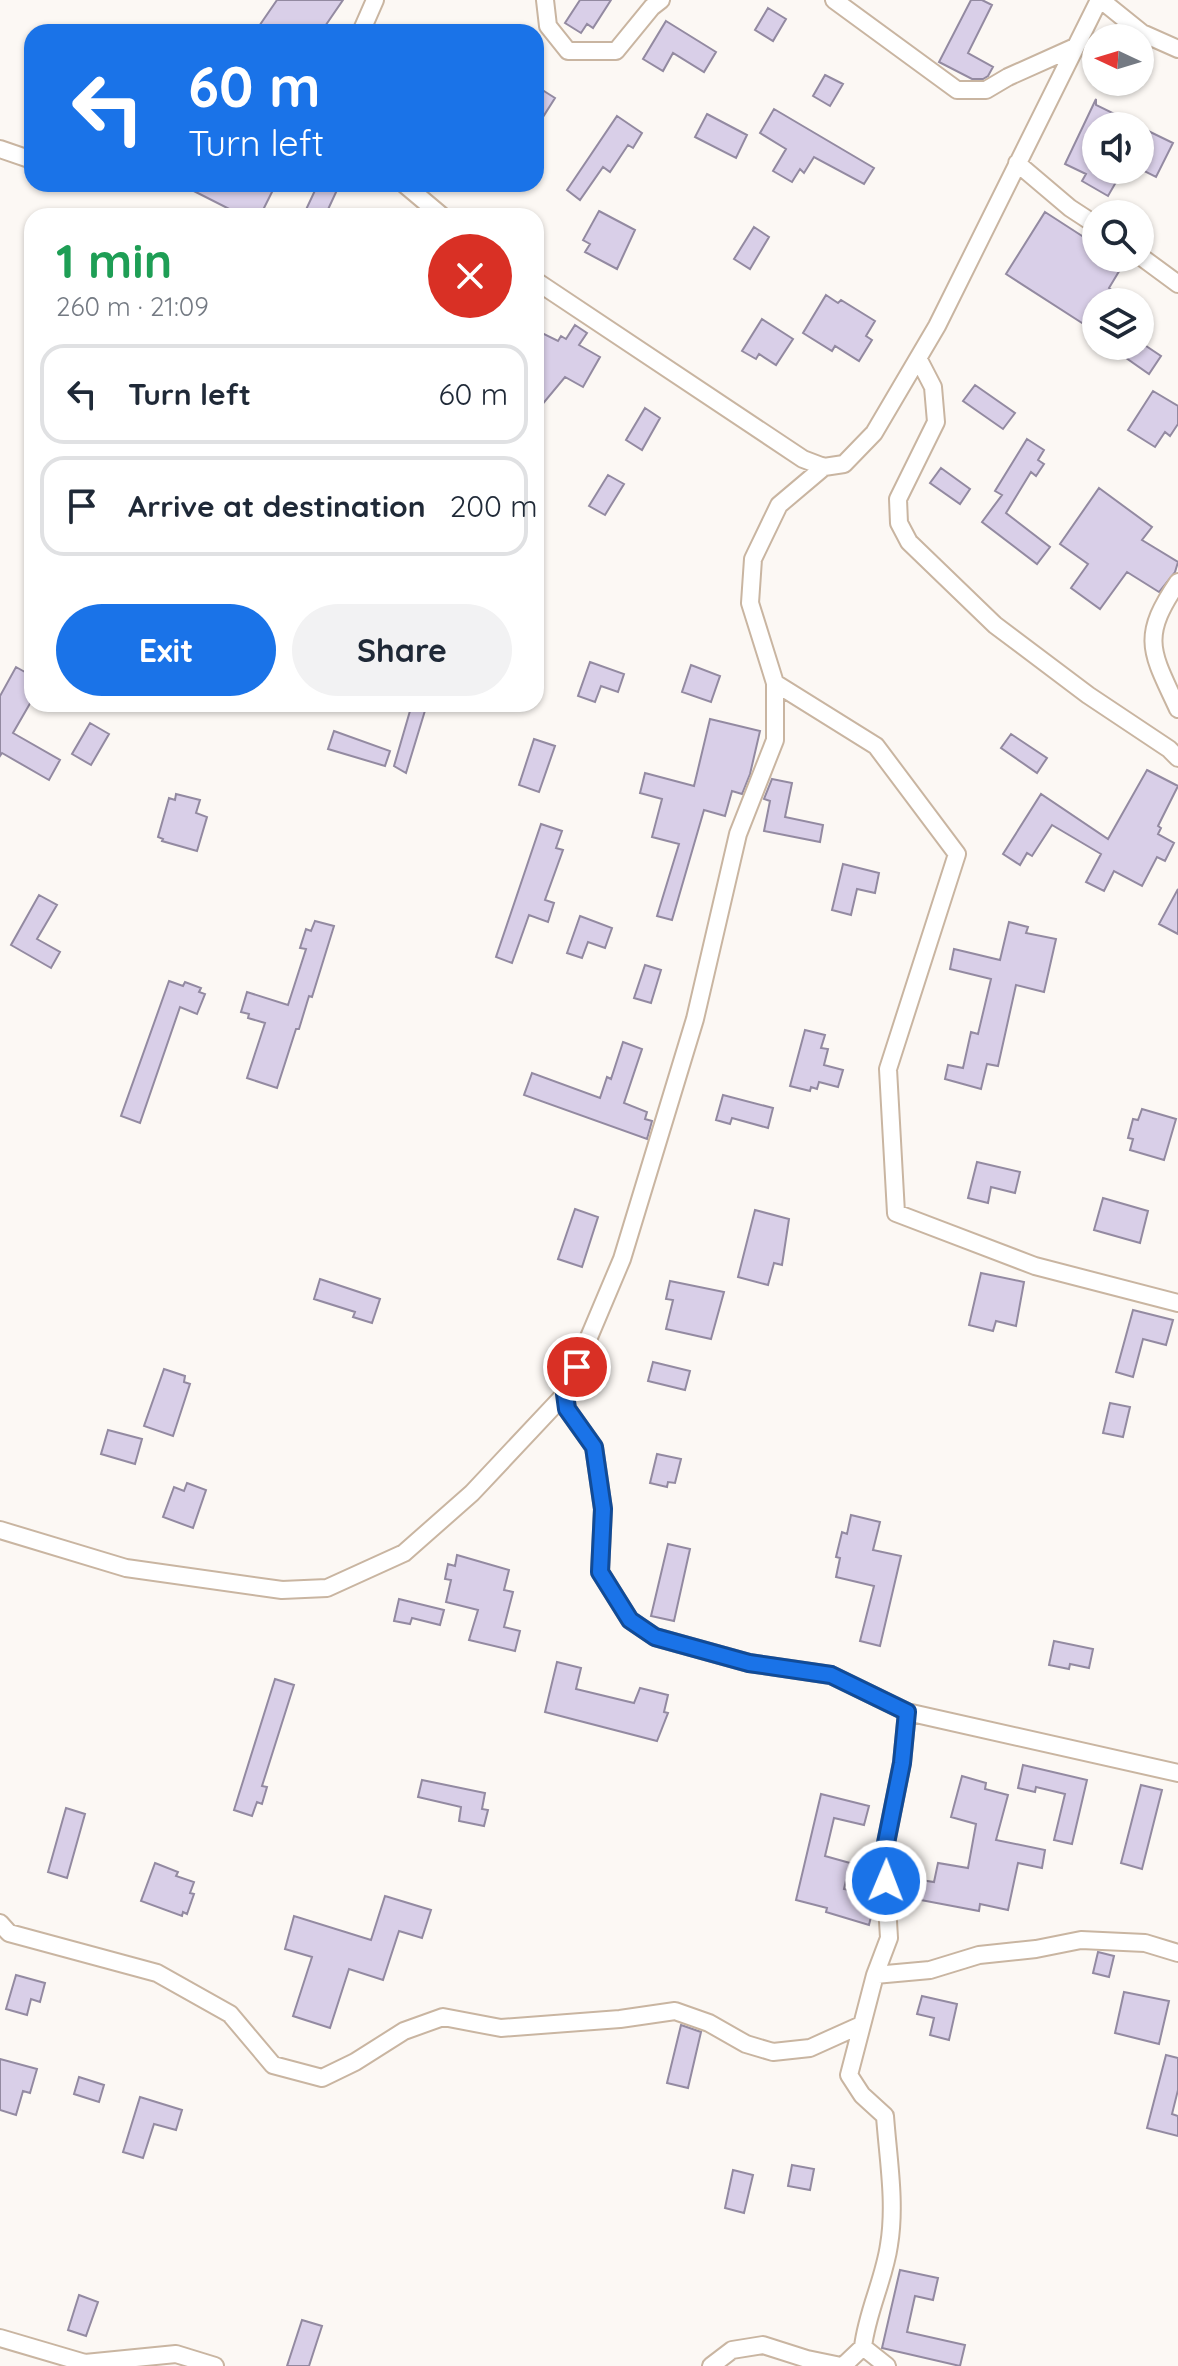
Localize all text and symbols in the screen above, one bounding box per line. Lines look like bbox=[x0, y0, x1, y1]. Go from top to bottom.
north arrow bbox=[1082, 24, 1154, 96]
map controls bbox=[1082, 24, 1154, 360]
text: 60 m bbox=[188, 51, 321, 121]
icon: left bbox=[56, 56, 160, 160]
button: sound bbox=[1082, 112, 1154, 184]
text: Turn left bbox=[188, 120, 324, 165]
button: search bbox=[1082, 200, 1154, 272]
text: 1 min bbox=[56, 230, 172, 290]
button: close bbox=[428, 234, 512, 318]
button: layers bbox=[1082, 288, 1154, 360]
text: 260 m · 21:09 bbox=[56, 290, 209, 323]
icon: left bbox=[60, 372, 104, 416]
text: Turn left bbox=[128, 375, 251, 413]
text: 60 m bbox=[438, 375, 508, 413]
icon: arrive bbox=[60, 484, 104, 528]
text: Arrive at destination bbox=[128, 487, 426, 525]
text: 200 m bbox=[450, 487, 538, 525]
button: Exit bbox=[56, 604, 276, 696]
button: Share bbox=[292, 604, 512, 696]
pin bbox=[543, 1333, 611, 1401]
icon: arrive bbox=[555, 1345, 599, 1389]
position arrow bbox=[844, 1839, 928, 1923]

